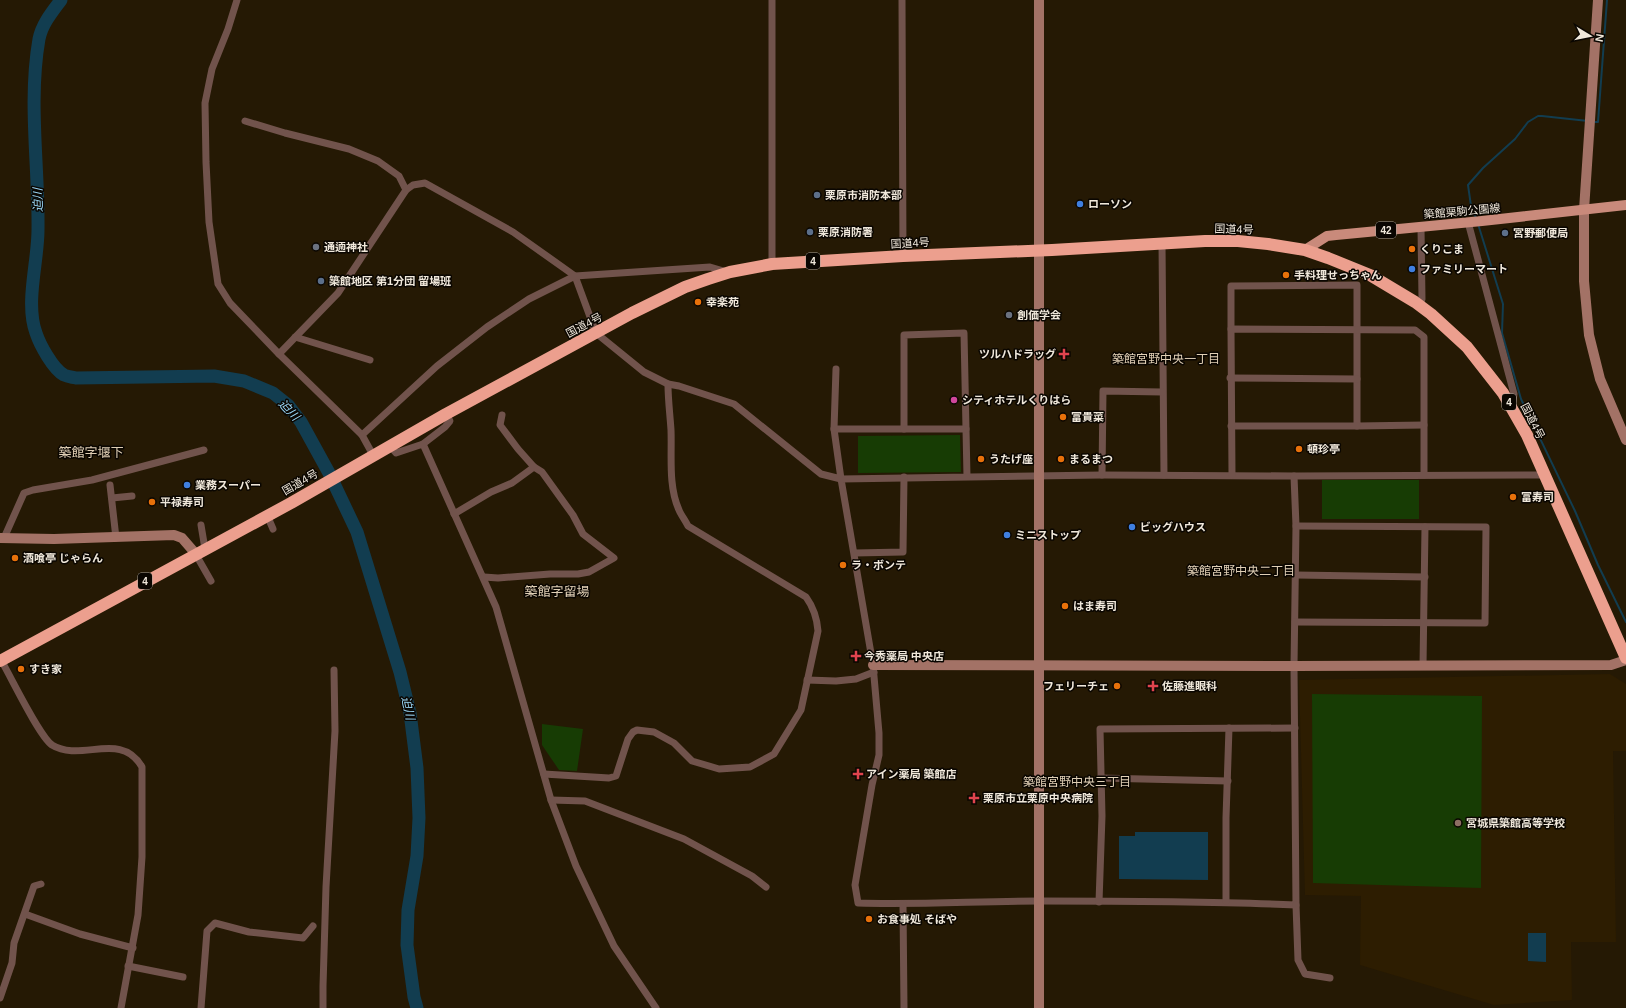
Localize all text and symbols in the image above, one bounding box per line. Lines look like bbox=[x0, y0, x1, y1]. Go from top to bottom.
north arrow bbox=[1570, 16, 1610, 56]
text: N bbox=[1593, 33, 1606, 43]
water label: 迫川 bbox=[31, 186, 45, 212]
place label: 栗原市消防本部 bbox=[825, 189, 902, 201]
marker: 栗原市消防本部 bbox=[812, 190, 822, 200]
place label: ローソン bbox=[1088, 198, 1132, 210]
marker: ローソン bbox=[1075, 199, 1085, 209]
street label: 築館栗駒公園線 bbox=[1423, 202, 1501, 220]
street label: 国道4号 bbox=[1214, 222, 1254, 236]
road number: 42 bbox=[1376, 222, 1396, 238]
place label: 栗原消防署 bbox=[818, 226, 873, 238]
marker: 栗原消防署 bbox=[805, 227, 815, 237]
place label: 宮野郵便局 bbox=[1513, 227, 1568, 239]
marker: 宮野郵便局 bbox=[1500, 228, 1510, 238]
street label: 国道4号 bbox=[890, 236, 930, 250]
place label: 通遖神社 bbox=[324, 241, 368, 253]
marker: 通遖神社 bbox=[311, 242, 321, 252]
place label: くりこま bbox=[1420, 243, 1464, 255]
marker: くりこま bbox=[1407, 244, 1417, 254]
road number: 4 bbox=[806, 253, 820, 269]
place label: ファミリーマート bbox=[1420, 263, 1508, 275]
marker: ファミリーマート bbox=[1407, 264, 1417, 274]
place label: 手料理せっちゃん bbox=[1294, 269, 1382, 281]
marker: 手料理せっちゃん bbox=[1281, 270, 1291, 280]
place label: 築館地区 第1分団 留場班 bbox=[329, 275, 451, 287]
marker: 築館地区 第1分団 留場班 bbox=[316, 276, 326, 286]
place label: 幸楽苑 bbox=[706, 296, 739, 308]
marker: 幸楽苑 bbox=[693, 297, 703, 307]
place label: 創価学会 bbox=[1017, 309, 1061, 321]
marker: 創価学会 bbox=[1004, 310, 1014, 320]
street label: 国道4号 bbox=[564, 311, 604, 339]
place label: ツルハドラッグ bbox=[979, 348, 1056, 360]
marker: ツルハドラッグ bbox=[1059, 349, 1069, 359]
district label: 築館宮野中央一丁目 bbox=[1112, 352, 1220, 366]
place label: シティホテルくりはら bbox=[962, 394, 1071, 406]
road number: 4 bbox=[1502, 394, 1516, 410]
marker: シティホテルくりはら bbox=[949, 395, 959, 405]
water label: 迫川 bbox=[276, 396, 304, 425]
street label: 国道4号 bbox=[1519, 401, 1547, 441]
place label: 富貴菜 bbox=[1071, 411, 1104, 423]
marker: 富貴菜 bbox=[1058, 412, 1068, 422]
place label: 頓珍亭 bbox=[1307, 443, 1340, 455]
marker: 頓珍亭 bbox=[1294, 444, 1304, 454]
district label: 築館字堰下 bbox=[58, 445, 124, 460]
place label: うたげ座 bbox=[989, 453, 1033, 465]
place label: まるまつ bbox=[1069, 453, 1113, 465]
marker: うたげ座 bbox=[976, 454, 986, 464]
marker: まるまつ bbox=[1056, 454, 1066, 464]
street label: 国道4号 bbox=[280, 467, 320, 497]
place label: 業務スーパー bbox=[195, 479, 261, 491]
marker: 業務スーパー bbox=[182, 480, 192, 490]
place label: 富寿司 bbox=[1521, 491, 1554, 503]
marker: 富寿司 bbox=[1508, 492, 1518, 502]
place label: 平禄寿司 bbox=[160, 496, 204, 508]
marker: 平禄寿司 bbox=[147, 497, 157, 507]
place label: ビッグハウス bbox=[1140, 521, 1206, 533]
marker: ビッグハウス bbox=[1127, 522, 1137, 532]
place label: ミニストップ bbox=[1015, 529, 1081, 541]
marker: ミニストップ bbox=[1002, 530, 1012, 540]
place label: 酒喰亭 じゃらん bbox=[23, 552, 103, 564]
marker: 酒喰亭 じゃらん bbox=[10, 553, 20, 563]
place label: ラ・ボンテ bbox=[851, 559, 906, 571]
marker: ラ・ボンテ bbox=[838, 560, 848, 570]
district label: 築館宮野中央二丁目 bbox=[1187, 564, 1295, 578]
road number: 4 bbox=[138, 573, 152, 589]
district label: 築館字留場 bbox=[524, 584, 590, 599]
place label: はま寿司 bbox=[1073, 600, 1117, 612]
marker: はま寿司 bbox=[1060, 601, 1070, 611]
place label: 今秀薬局 中央店 bbox=[864, 650, 944, 662]
marker: 今秀薬局 中央店 bbox=[851, 651, 861, 661]
place label: すき家 bbox=[29, 663, 62, 675]
marker: すき家 bbox=[16, 664, 26, 674]
place label: フェリーチェ bbox=[1043, 680, 1109, 692]
marker: 佐藤進眼科 bbox=[1147, 680, 1159, 692]
place label: 佐藤進眼科 bbox=[1162, 680, 1217, 692]
marker: フェリーチェ bbox=[1112, 681, 1122, 691]
water label: 迫川 bbox=[398, 695, 418, 723]
place label: アイン薬局 築館店 bbox=[866, 768, 957, 780]
marker: アイン薬局 築館店 bbox=[853, 769, 863, 779]
district label: 築館宮野中央三丁目 bbox=[1023, 775, 1131, 789]
marker: 栗原市立栗原中央病院 bbox=[968, 792, 980, 804]
place label: 栗原市立栗原中央病院 bbox=[983, 792, 1093, 804]
place label: 宮城県築館高等学校 bbox=[1466, 817, 1565, 829]
marker: 宮城県築館高等学校 bbox=[1453, 818, 1463, 828]
place label: お食事処 そばや bbox=[877, 913, 957, 925]
marker: お食事処 そばや bbox=[864, 914, 874, 924]

